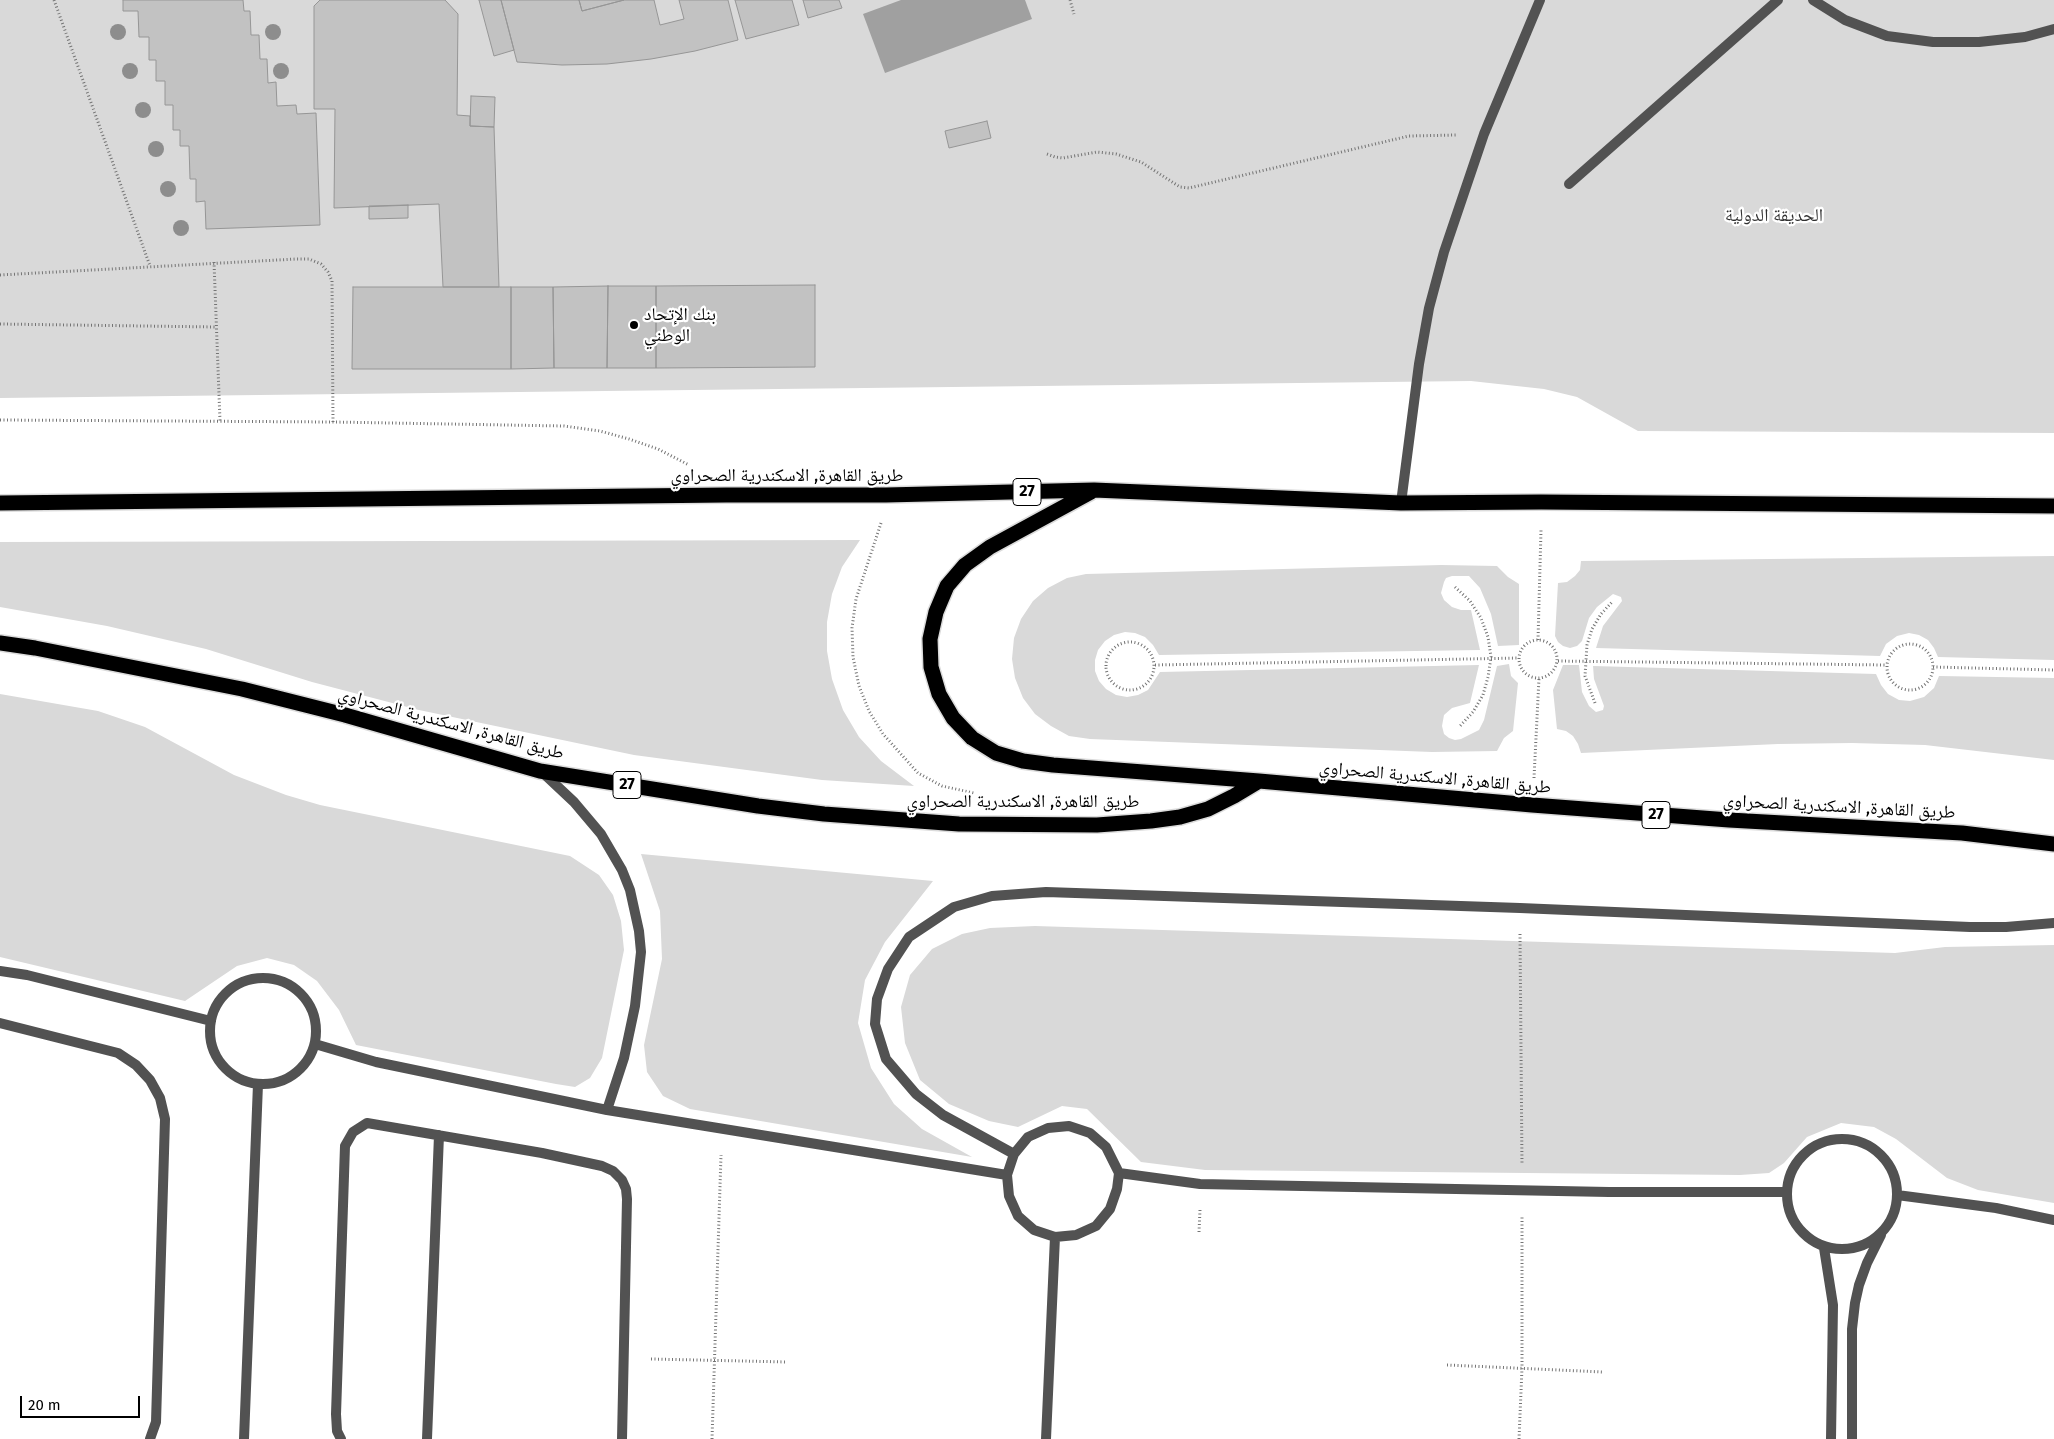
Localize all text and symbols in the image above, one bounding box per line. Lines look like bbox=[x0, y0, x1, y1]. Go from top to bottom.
park label: الحديقة الدولية bbox=[1725, 205, 1823, 227]
place label: بنك الإتحاد الوطني bbox=[644, 304, 716, 346]
marker: بنك الإتحاد الوطني bbox=[628, 319, 640, 331]
street label: طريق القاهرة, الاسكندرية الصحراوي bbox=[671, 465, 903, 487]
road number: 27 bbox=[1013, 478, 1041, 506]
street label: طريق القاهرة, الاسكندرية الصحراوي bbox=[336, 683, 566, 765]
street label: طريق القاهرة, الاسكندرية الصحراوي bbox=[1318, 757, 1552, 799]
road number: 27 bbox=[613, 772, 641, 798]
street label: طريق القاهرة, الاسكندرية الصحراوي bbox=[1722, 790, 1956, 824]
street label: طريق القاهرة, الاسكندرية الصحراوي bbox=[907, 791, 1139, 813]
road number: 27 bbox=[1642, 802, 1670, 828]
scale bar bbox=[22, 1386, 142, 1418]
text: 20 m bbox=[28, 1396, 61, 1414]

